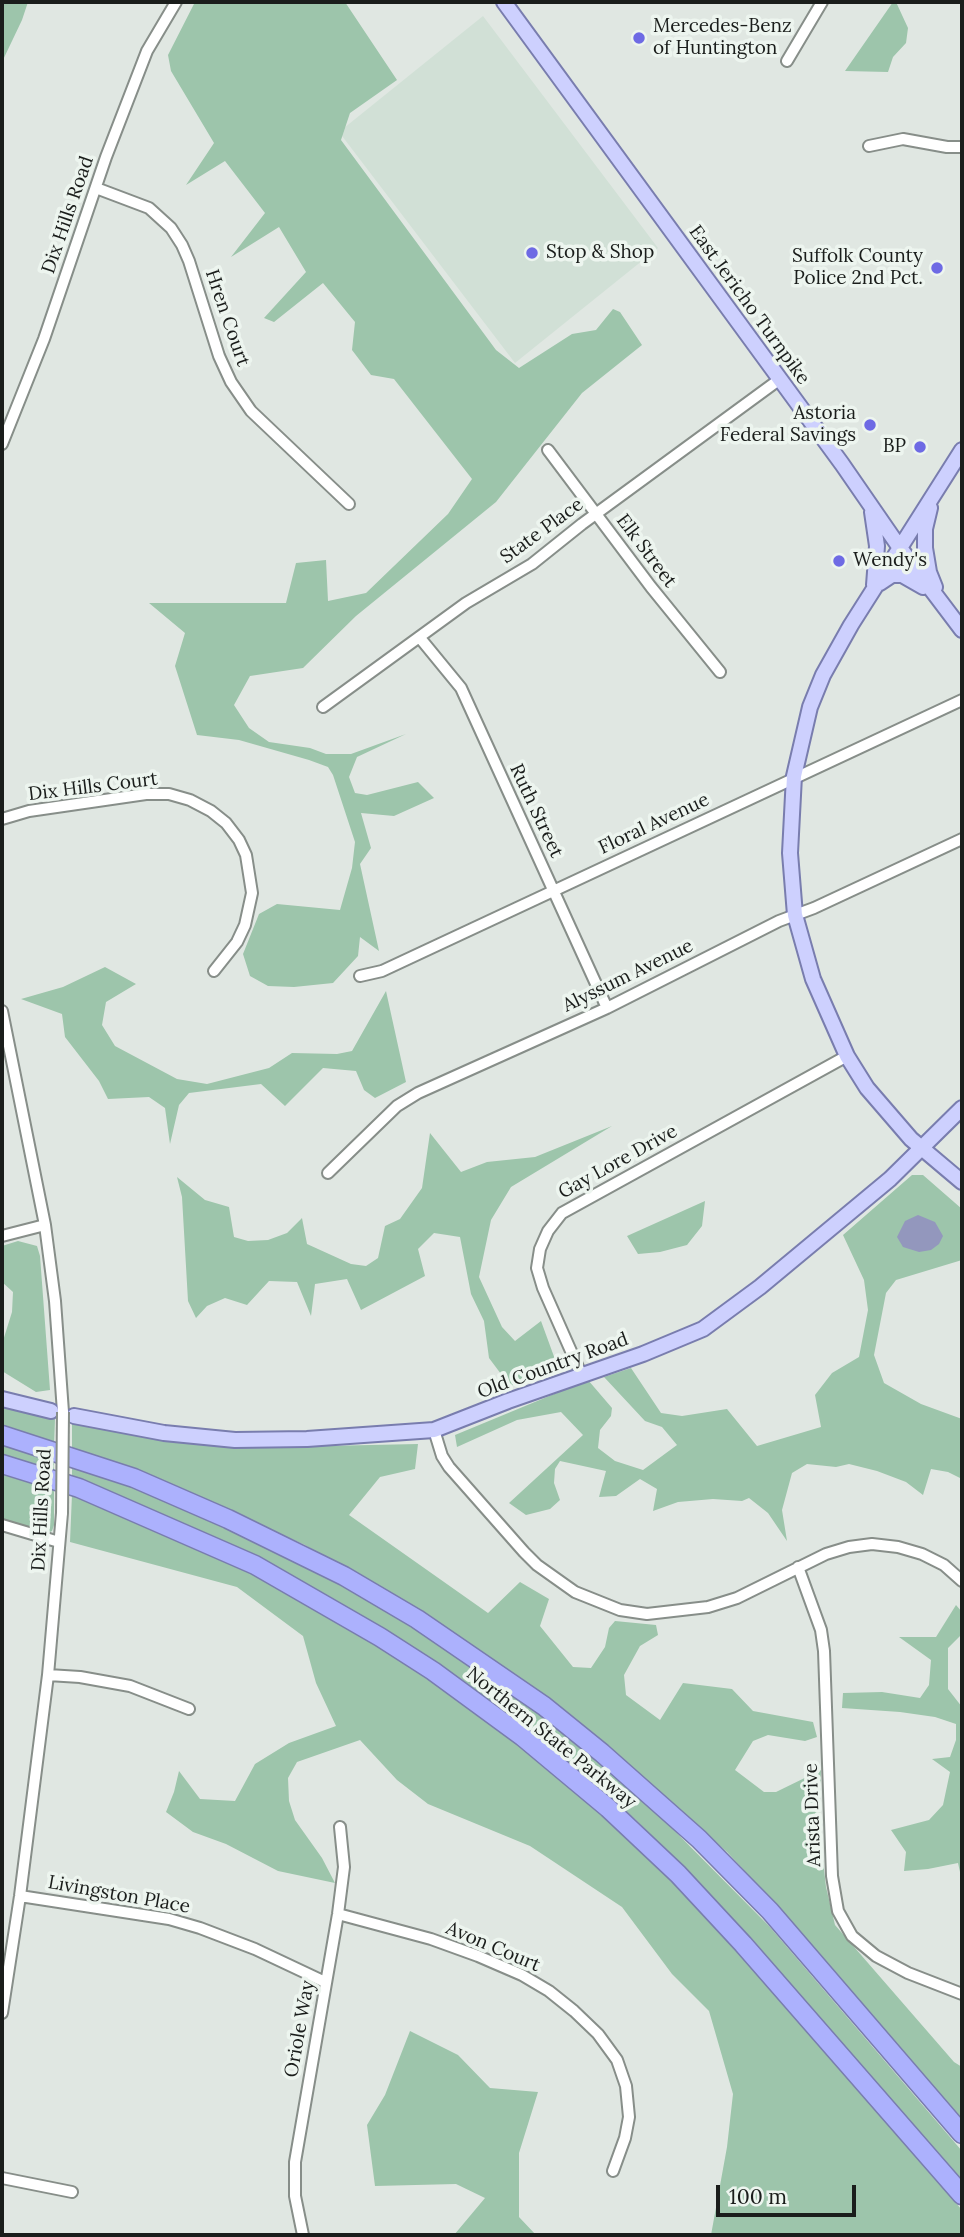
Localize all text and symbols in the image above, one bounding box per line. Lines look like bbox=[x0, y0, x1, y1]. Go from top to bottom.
place label: Mercedes-Benz of Huntington bbox=[653, 16, 792, 60]
marker: Mercedes-Benz of Huntington bbox=[631, 30, 647, 46]
street label: Dix Hills Road bbox=[37, 153, 99, 277]
street label: East Jericho Turnpike bbox=[684, 221, 814, 389]
place label: Stop & Shop bbox=[546, 242, 654, 264]
marker: Stop & Shop bbox=[524, 245, 540, 261]
place label: Suffolk County Police 2nd Pct. bbox=[792, 246, 923, 290]
marker: Suffolk County Police 2nd Pct. bbox=[929, 260, 945, 276]
street label: Hren Court bbox=[200, 267, 254, 369]
place label: Astoria Federal Savings bbox=[720, 403, 856, 447]
marker: Astoria Federal Savings bbox=[862, 417, 878, 433]
place label: BP bbox=[883, 436, 906, 458]
marker: BP bbox=[912, 439, 928, 455]
street label: State Place bbox=[496, 493, 588, 569]
street label: Elk Street bbox=[611, 510, 681, 592]
place label: Wendy's bbox=[853, 550, 927, 572]
marker: Wendy's bbox=[831, 553, 847, 569]
street label: Ruth Street bbox=[504, 760, 568, 862]
street label: Dix Hills Court bbox=[27, 768, 159, 806]
street label: Floral Avenue bbox=[595, 788, 713, 860]
street label: Alyssum Avenue bbox=[559, 935, 697, 1017]
street label: Gay Lore Drive bbox=[555, 1120, 681, 1204]
street label: Old Country Road bbox=[475, 1328, 631, 1404]
street label: Dix Hills Road bbox=[27, 1448, 57, 1572]
street label: Northern State Parkway bbox=[461, 1662, 641, 1814]
street label: Arista Drive bbox=[800, 1763, 826, 1867]
street label: Livingston Place bbox=[46, 1871, 192, 1919]
street label: Avon Court bbox=[442, 1917, 544, 1977]
street label: Oriole Way bbox=[280, 1979, 320, 2079]
scale bar bbox=[719, 2170, 859, 2214]
text: 100 m bbox=[729, 2183, 787, 2210]

